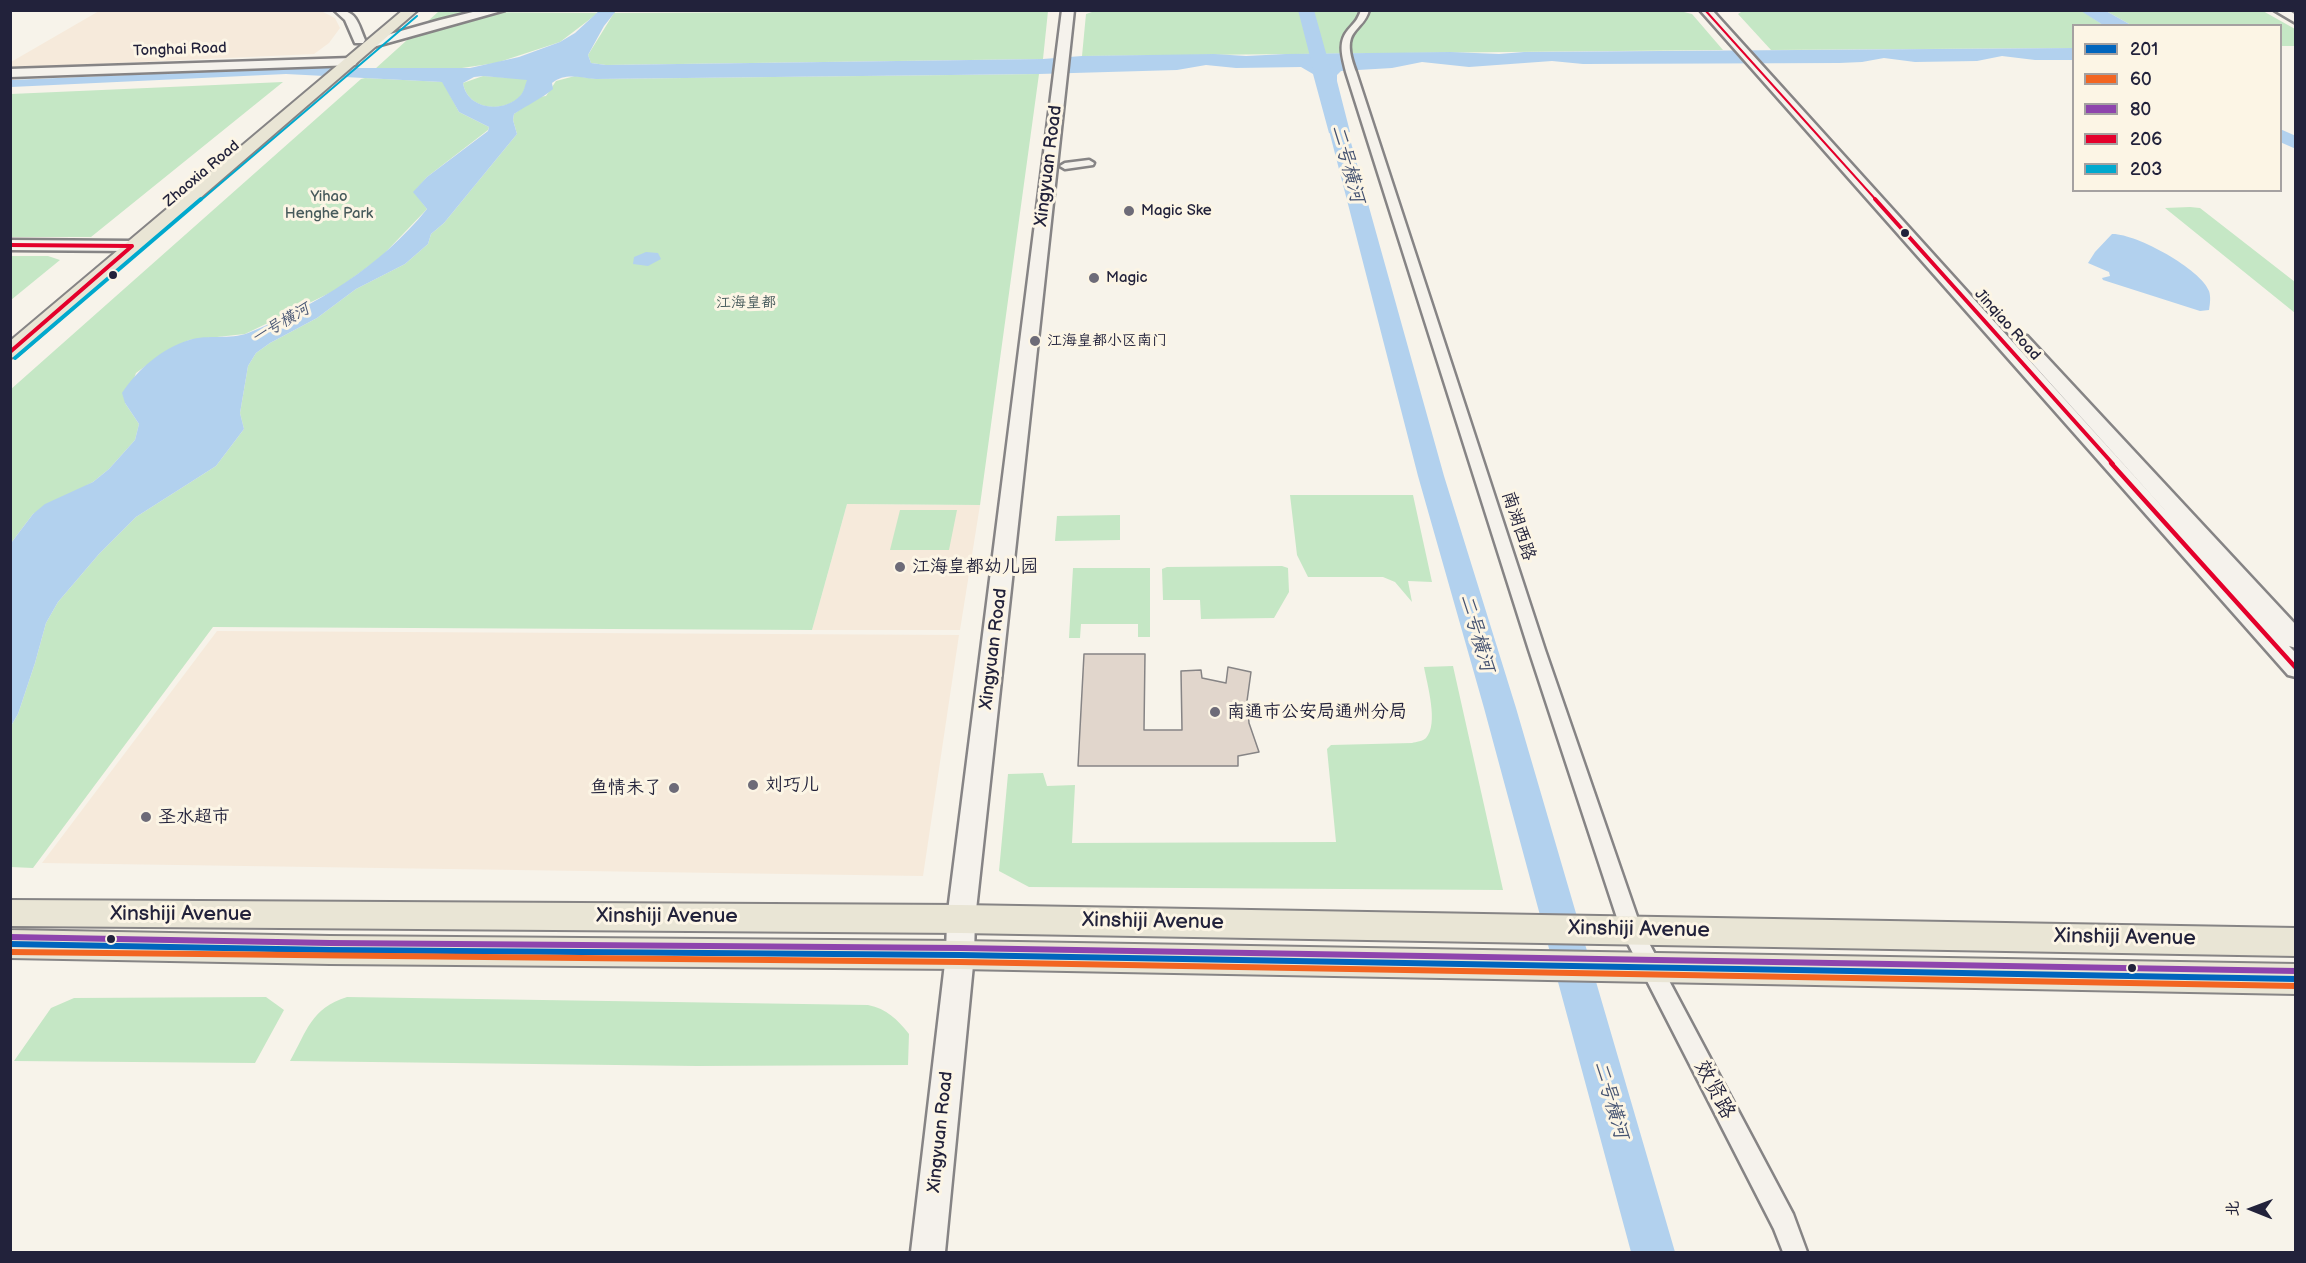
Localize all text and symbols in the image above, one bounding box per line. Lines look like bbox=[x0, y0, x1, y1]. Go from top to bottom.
legend bbox=[2072, 24, 2282, 192]
street label: Tonghai Road bbox=[133, 39, 227, 61]
text: 201 bbox=[2130, 39, 2158, 60]
text: 60 bbox=[2130, 69, 2152, 90]
text: 80 bbox=[2130, 99, 2151, 120]
street label: Xingyuan Road bbox=[1031, 104, 1067, 228]
water label: 二号横河 bbox=[1325, 122, 1369, 206]
text: 206 bbox=[2130, 129, 2162, 150]
street label: Zhaoxia Road bbox=[160, 137, 244, 211]
text: 203 bbox=[2130, 159, 2162, 180]
park label: Yihao Henghe Park bbox=[285, 188, 373, 223]
place label: Magic Ske bbox=[1141, 202, 1212, 220]
marker: Magic Ske bbox=[1122, 204, 1136, 218]
unlabelled marker bbox=[1899, 227, 1911, 239]
unlabelled marker bbox=[107, 269, 119, 281]
place label: Magic bbox=[1106, 269, 1148, 287]
marker: Magic bbox=[1087, 271, 1101, 285]
street label: Jinqiao Road bbox=[1970, 286, 2044, 364]
park label: 江海皇都 bbox=[716, 294, 776, 312]
water label: 一号横河 bbox=[248, 300, 314, 348]
place label: 江海皇都小区南门 bbox=[1047, 332, 1167, 350]
marker: 江海皇都小区南门 bbox=[1028, 334, 1042, 348]
street label: 南湖西路 bbox=[1497, 488, 1539, 564]
place label: 江海皇都幼儿园 bbox=[912, 556, 1038, 578]
marker: 江海皇都幼儿园 bbox=[893, 560, 907, 574]
street label: Xingyuan Road bbox=[976, 587, 1012, 711]
water label: 二号横河 bbox=[1453, 591, 1499, 675]
place label: 南通市公安局通州分局 bbox=[1227, 701, 1407, 723]
marker: 南通市公安局通州分局 bbox=[1208, 705, 1222, 719]
place label: 刘巧儿 bbox=[765, 774, 819, 796]
place label: 鱼情未了 bbox=[590, 777, 662, 799]
marker: 刘巧儿 bbox=[746, 778, 760, 792]
marker: 鱼情未了 bbox=[667, 781, 681, 795]
place label: 圣水超市 bbox=[158, 806, 230, 828]
marker: 圣水超市 bbox=[139, 810, 153, 824]
street label: Xinshiji Avenue bbox=[110, 902, 252, 928]
street label: Xinshiji Avenue bbox=[596, 904, 738, 930]
street label: Xinshiji Avenue bbox=[1082, 908, 1224, 936]
street label: Xinshiji Avenue bbox=[1568, 916, 1710, 944]
street label: Xinshiji Avenue bbox=[2054, 924, 2196, 952]
unlabelled marker bbox=[105, 933, 117, 945]
unlabelled marker bbox=[2126, 962, 2138, 974]
street label: 效贤路 bbox=[1688, 1056, 1740, 1124]
water label: 二号横河 bbox=[1587, 1058, 1633, 1142]
street label: Xingyuan Road bbox=[924, 1070, 958, 1194]
north arrow bbox=[2222, 1179, 2282, 1239]
text: 北 bbox=[2224, 1201, 2243, 1217]

